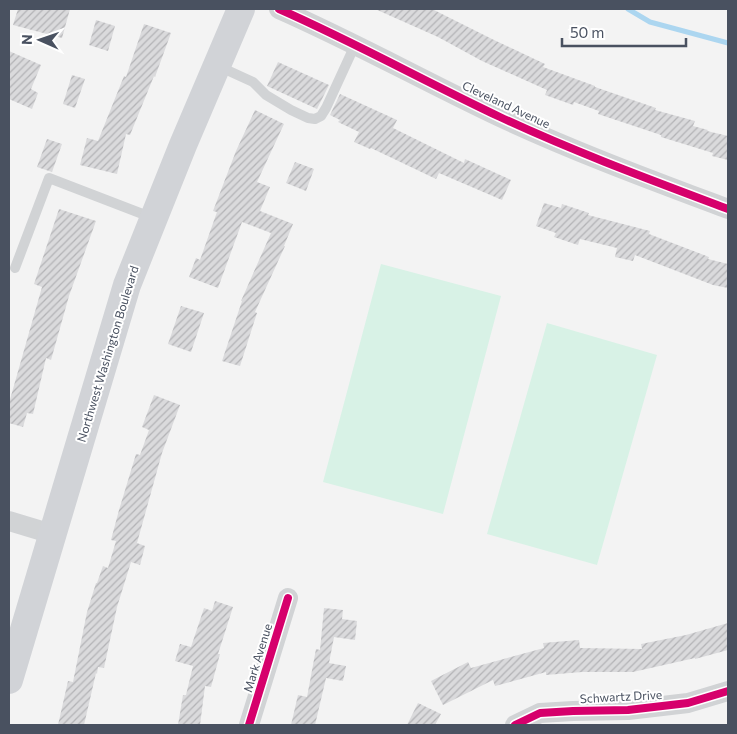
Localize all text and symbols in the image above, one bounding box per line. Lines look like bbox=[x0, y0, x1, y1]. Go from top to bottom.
north arrow bbox=[15, 15, 65, 65]
scale bar bbox=[562, 15, 686, 47]
text: 50 m bbox=[570, 23, 604, 41]
text: N bbox=[18, 34, 35, 45]
street label: Cleveland Avenue bbox=[460, 78, 553, 131]
street label: Northwest Washington Boulevard bbox=[74, 264, 141, 444]
street label: Mark Avenue bbox=[240, 622, 274, 694]
street label: Schwartz Drive bbox=[579, 687, 662, 705]

